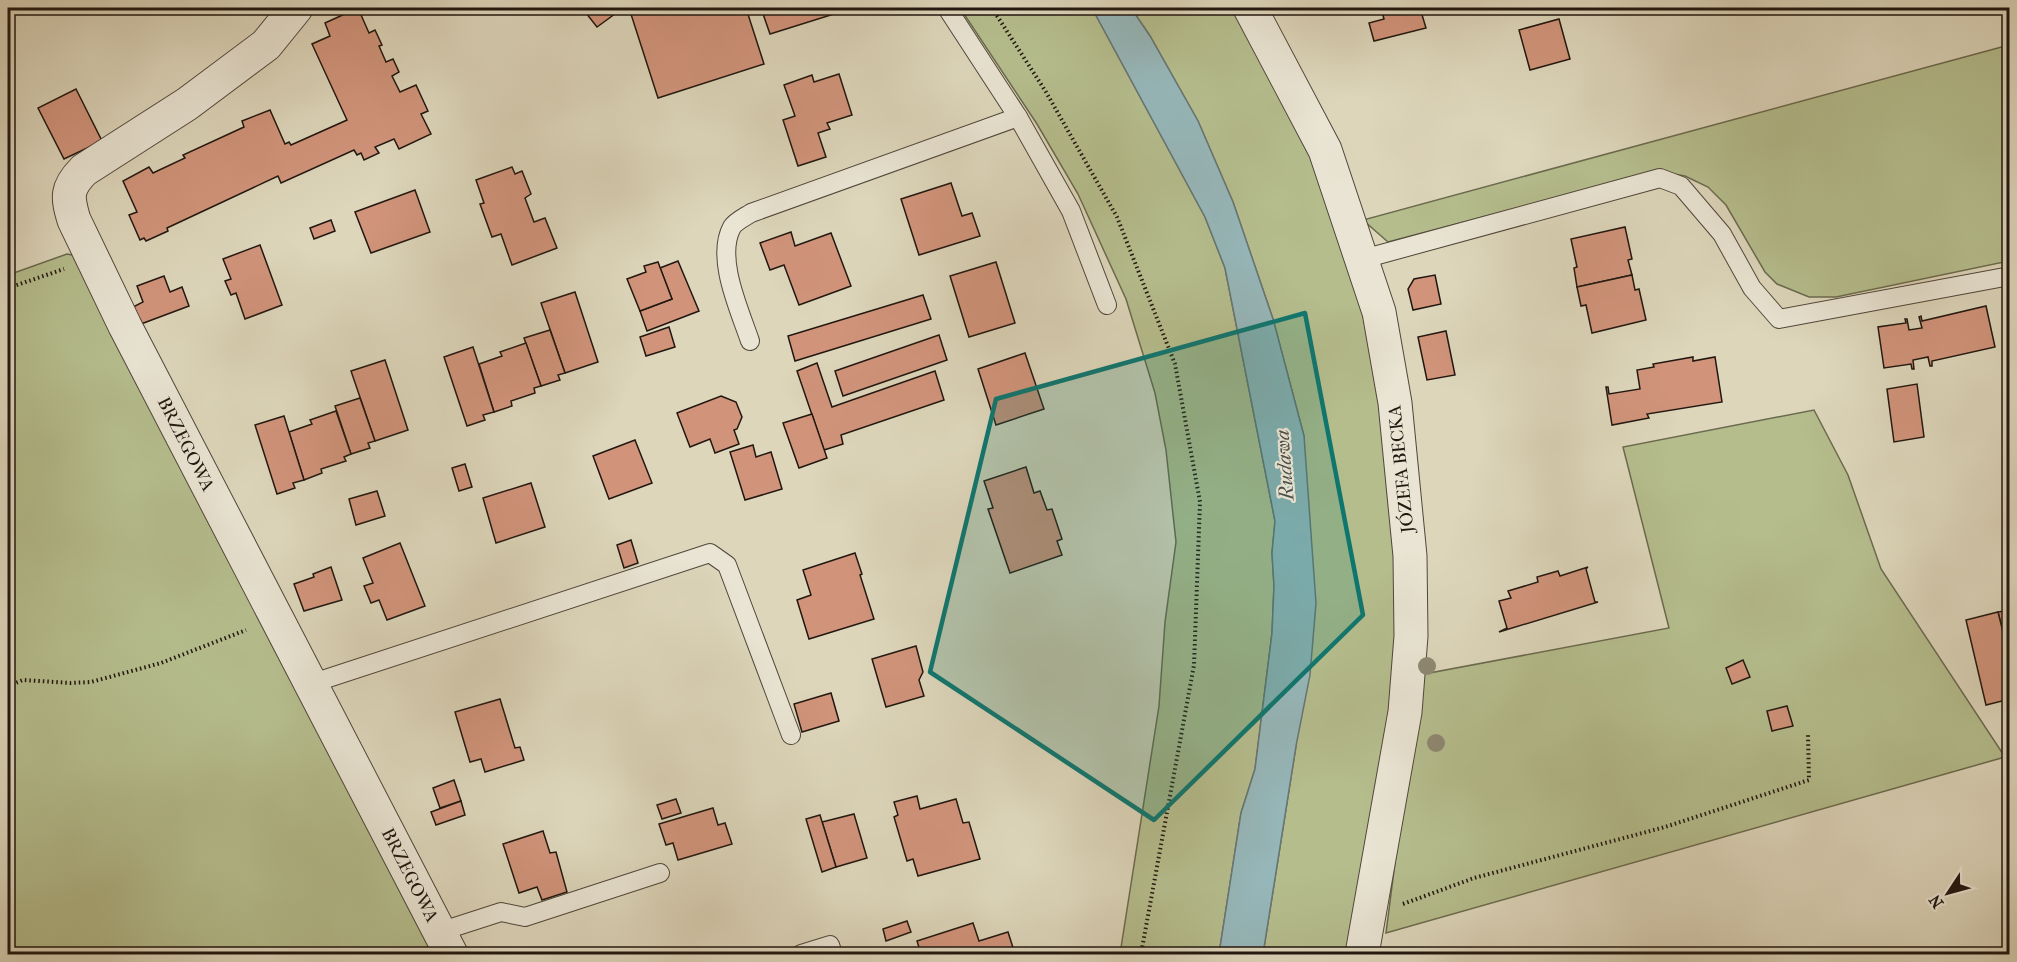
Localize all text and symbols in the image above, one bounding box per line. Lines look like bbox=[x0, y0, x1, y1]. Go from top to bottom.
street label: BRZEGOWA bbox=[153, 394, 218, 495]
street label: JÓZEFA BECKA bbox=[1382, 404, 1419, 536]
water label: Rudawa bbox=[1271, 429, 1299, 503]
street label: BRZEGOWA bbox=[377, 825, 442, 926]
north arrow bbox=[1918, 863, 1978, 923]
text: N bbox=[1925, 890, 1948, 912]

